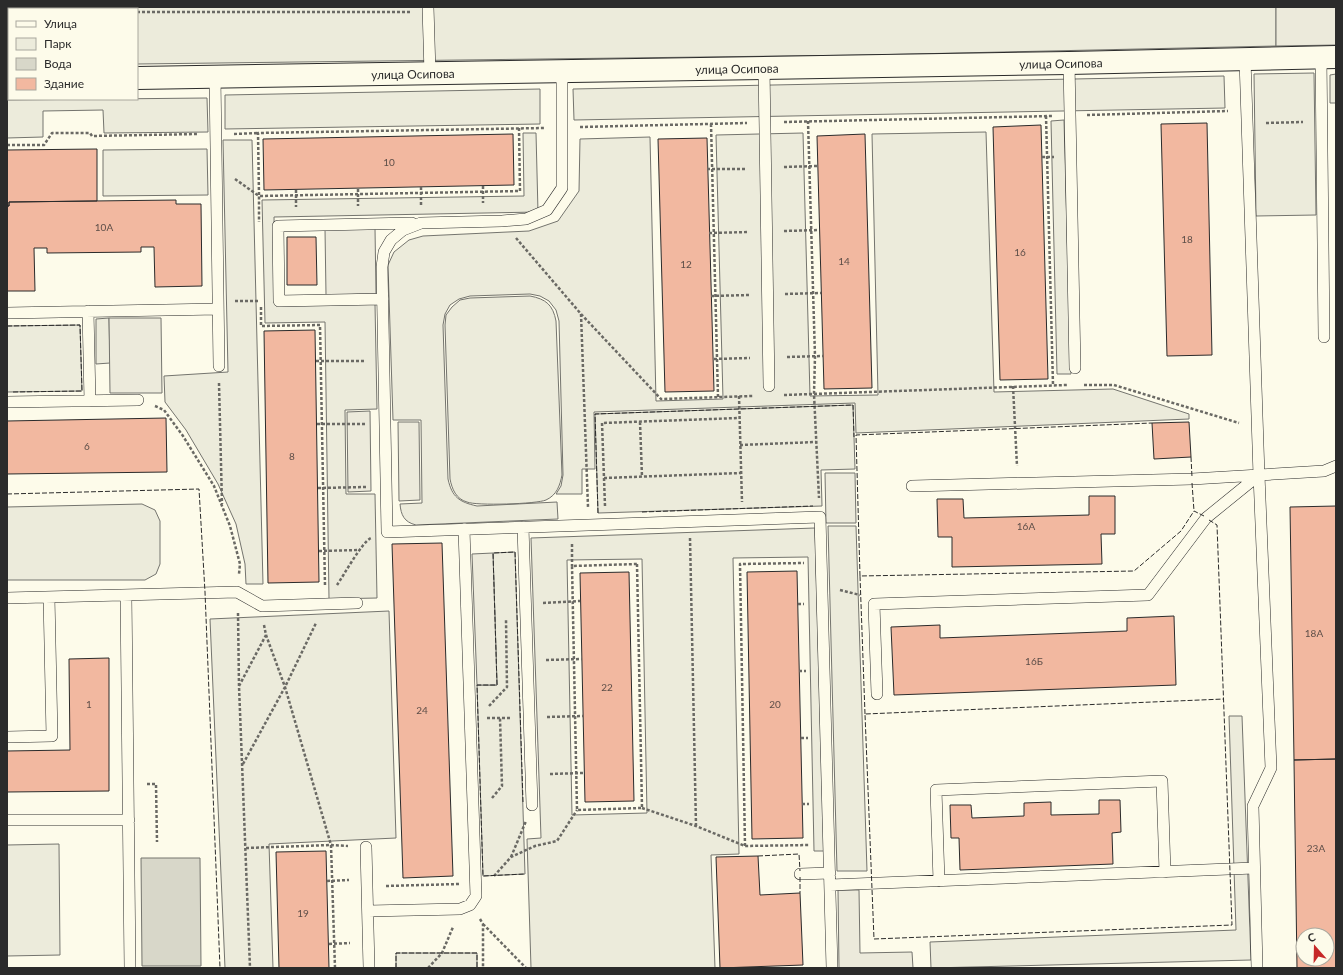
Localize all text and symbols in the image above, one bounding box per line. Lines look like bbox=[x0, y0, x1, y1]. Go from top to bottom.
legend bbox=[8, 8, 138, 100]
text: Улица bbox=[44, 16, 77, 31]
text: Парк bbox=[44, 36, 72, 51]
street label: улица Осипова bbox=[1019, 55, 1103, 71]
text: Вода bbox=[44, 56, 72, 71]
street label: улица Осипова bbox=[695, 60, 779, 77]
street label: улица Осипова bbox=[371, 65, 455, 82]
text: Здание bbox=[44, 76, 84, 91]
house number: 10 bbox=[383, 156, 395, 168]
house number: 10А bbox=[95, 221, 113, 233]
house number: 18 bbox=[1181, 233, 1193, 245]
house number: 16 bbox=[1014, 246, 1026, 258]
house number: 14 bbox=[838, 255, 850, 267]
house number: 12 bbox=[680, 258, 692, 270]
house number: 6 bbox=[84, 440, 90, 452]
house number: 8 bbox=[289, 450, 295, 462]
house number: 16А bbox=[1017, 520, 1035, 532]
house number: 18А bbox=[1305, 627, 1323, 639]
house number: 16Б bbox=[1025, 655, 1043, 667]
house number: 22 bbox=[601, 681, 613, 693]
house number: 1 bbox=[86, 698, 92, 710]
house number: 20 bbox=[769, 698, 781, 710]
house number: 24 bbox=[416, 704, 428, 716]
house number: 23А bbox=[1307, 842, 1325, 854]
house number: 19 bbox=[297, 907, 309, 919]
north arrow bbox=[1295, 927, 1335, 967]
text: С bbox=[1306, 930, 1318, 944]

